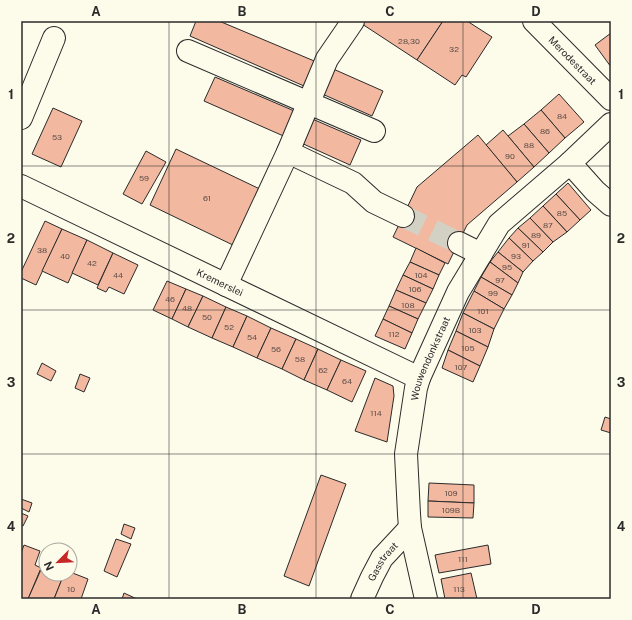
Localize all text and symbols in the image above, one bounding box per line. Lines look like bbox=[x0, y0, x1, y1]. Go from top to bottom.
text: A bbox=[91, 4, 101, 19]
text: B bbox=[238, 4, 247, 19]
text: C bbox=[385, 4, 395, 19]
text: D bbox=[531, 4, 541, 19]
street label: Merodestraat bbox=[546, 34, 599, 87]
house number: 28,30 bbox=[398, 36, 420, 46]
house number: 32 bbox=[449, 44, 459, 54]
text: 1 bbox=[8, 87, 14, 102]
text: 1 bbox=[618, 87, 624, 102]
house number: 84 bbox=[557, 111, 567, 121]
house number: 86 bbox=[540, 126, 550, 136]
house number: 53 bbox=[52, 132, 62, 142]
house number: 88 bbox=[524, 140, 534, 150]
house number: 90 bbox=[505, 151, 515, 161]
house number: 59 bbox=[139, 173, 149, 183]
house number: 61 bbox=[203, 193, 211, 203]
house number: 85 bbox=[557, 208, 567, 218]
house number: 87 bbox=[543, 220, 553, 230]
house number: 89 bbox=[531, 230, 541, 240]
text: 2 bbox=[7, 231, 15, 246]
text: 2 bbox=[617, 231, 625, 246]
house number: 91 bbox=[522, 240, 530, 250]
house number: 38 bbox=[37, 245, 47, 255]
house number: 40 bbox=[60, 251, 70, 261]
house number: 93 bbox=[511, 251, 521, 261]
house number: 42 bbox=[87, 258, 97, 268]
house number: 95 bbox=[502, 262, 512, 272]
street label: Kremerslei bbox=[195, 266, 245, 298]
house number: 44 bbox=[113, 270, 123, 280]
house number: 104 bbox=[414, 270, 428, 280]
house number: 97 bbox=[495, 275, 505, 285]
house number: 106 bbox=[408, 284, 422, 294]
house number: 99 bbox=[488, 288, 498, 298]
house number: 46 bbox=[165, 294, 175, 304]
house number: 108 bbox=[401, 300, 415, 310]
house number: 48 bbox=[182, 303, 192, 313]
house number: 101 bbox=[477, 306, 489, 316]
house number: 50 bbox=[202, 312, 212, 322]
street label: Wouwendonkstraat bbox=[408, 315, 452, 401]
house number: 52 bbox=[224, 322, 234, 332]
house number: 103 bbox=[468, 325, 482, 335]
house number: 112 bbox=[388, 329, 400, 339]
house number: 54 bbox=[247, 332, 257, 342]
house number: 105 bbox=[461, 343, 475, 353]
house number: 56 bbox=[271, 344, 281, 354]
house number: 58 bbox=[295, 354, 305, 364]
house number: 107 bbox=[455, 362, 468, 372]
house number: 62 bbox=[318, 365, 328, 375]
text: 3 bbox=[7, 375, 16, 390]
text: 3 bbox=[617, 375, 626, 390]
house number: 64 bbox=[342, 376, 352, 386]
house number: 114 bbox=[370, 408, 382, 418]
house number: 109 bbox=[444, 488, 458, 498]
house number: 109B bbox=[442, 505, 460, 515]
text: 4 bbox=[7, 519, 16, 534]
text: 4 bbox=[617, 519, 626, 534]
street label: Gasstraat bbox=[365, 539, 400, 583]
north arrow bbox=[38, 542, 78, 582]
house number: 111 bbox=[458, 554, 468, 564]
text: N bbox=[42, 560, 56, 572]
house number: 10 bbox=[67, 584, 75, 594]
house number: 113 bbox=[453, 584, 465, 594]
text: A bbox=[91, 602, 101, 617]
text: B bbox=[238, 602, 247, 617]
text: C bbox=[385, 602, 395, 617]
text: D bbox=[531, 602, 541, 617]

